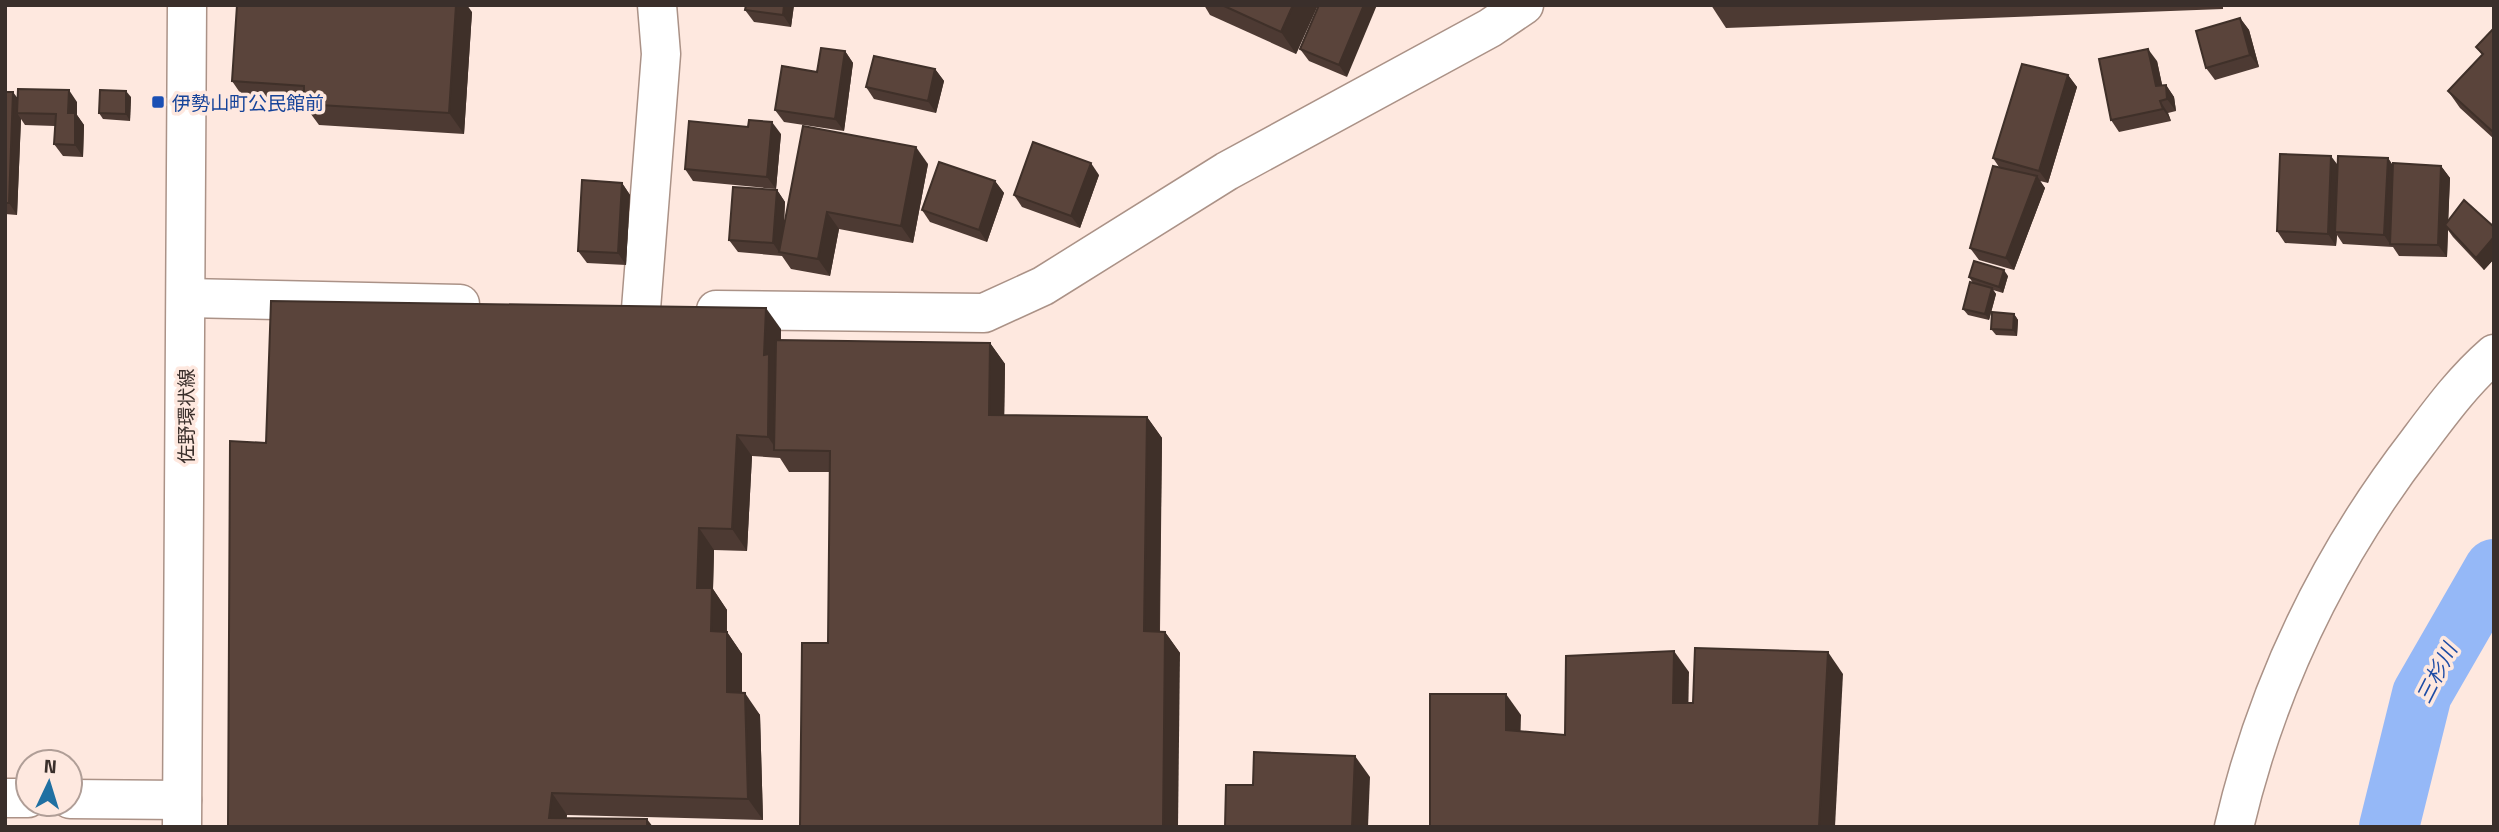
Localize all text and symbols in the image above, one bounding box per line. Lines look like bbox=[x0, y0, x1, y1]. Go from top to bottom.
place label: 伊勢山町公民館前 bbox=[172, 88, 324, 117]
marker: 伊勢山町公民館前 bbox=[150, 94, 166, 110]
street label: 佐野環状線 bbox=[171, 368, 200, 464]
water label: 三杉川 bbox=[2407, 636, 2465, 708]
north arrow bbox=[14, 748, 84, 818]
text: N bbox=[43, 751, 58, 780]

